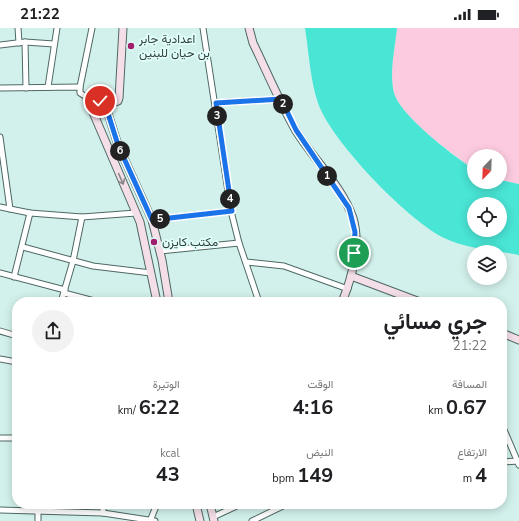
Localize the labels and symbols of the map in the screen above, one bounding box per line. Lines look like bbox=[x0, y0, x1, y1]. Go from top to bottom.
place label: اعدادية جابر بن حيان للبنين bbox=[138, 31, 210, 61]
marker: اعدادية جابر بن حيان للبنين bbox=[126, 41, 136, 51]
pin bbox=[83, 84, 117, 118]
pin: 2 bbox=[273, 94, 293, 114]
pin: 3 bbox=[207, 106, 227, 126]
pin: 6 bbox=[110, 141, 130, 161]
north arrow bbox=[467, 149, 507, 189]
pin: 1 bbox=[317, 166, 337, 186]
one-way arrow bbox=[118, 172, 126, 184]
pin: 4 bbox=[220, 189, 240, 209]
pin: 5 bbox=[150, 209, 170, 229]
place label: مكتب كايزن bbox=[162, 234, 218, 250]
pin bbox=[337, 236, 371, 270]
marker: مكتب كايزن bbox=[149, 237, 159, 247]

